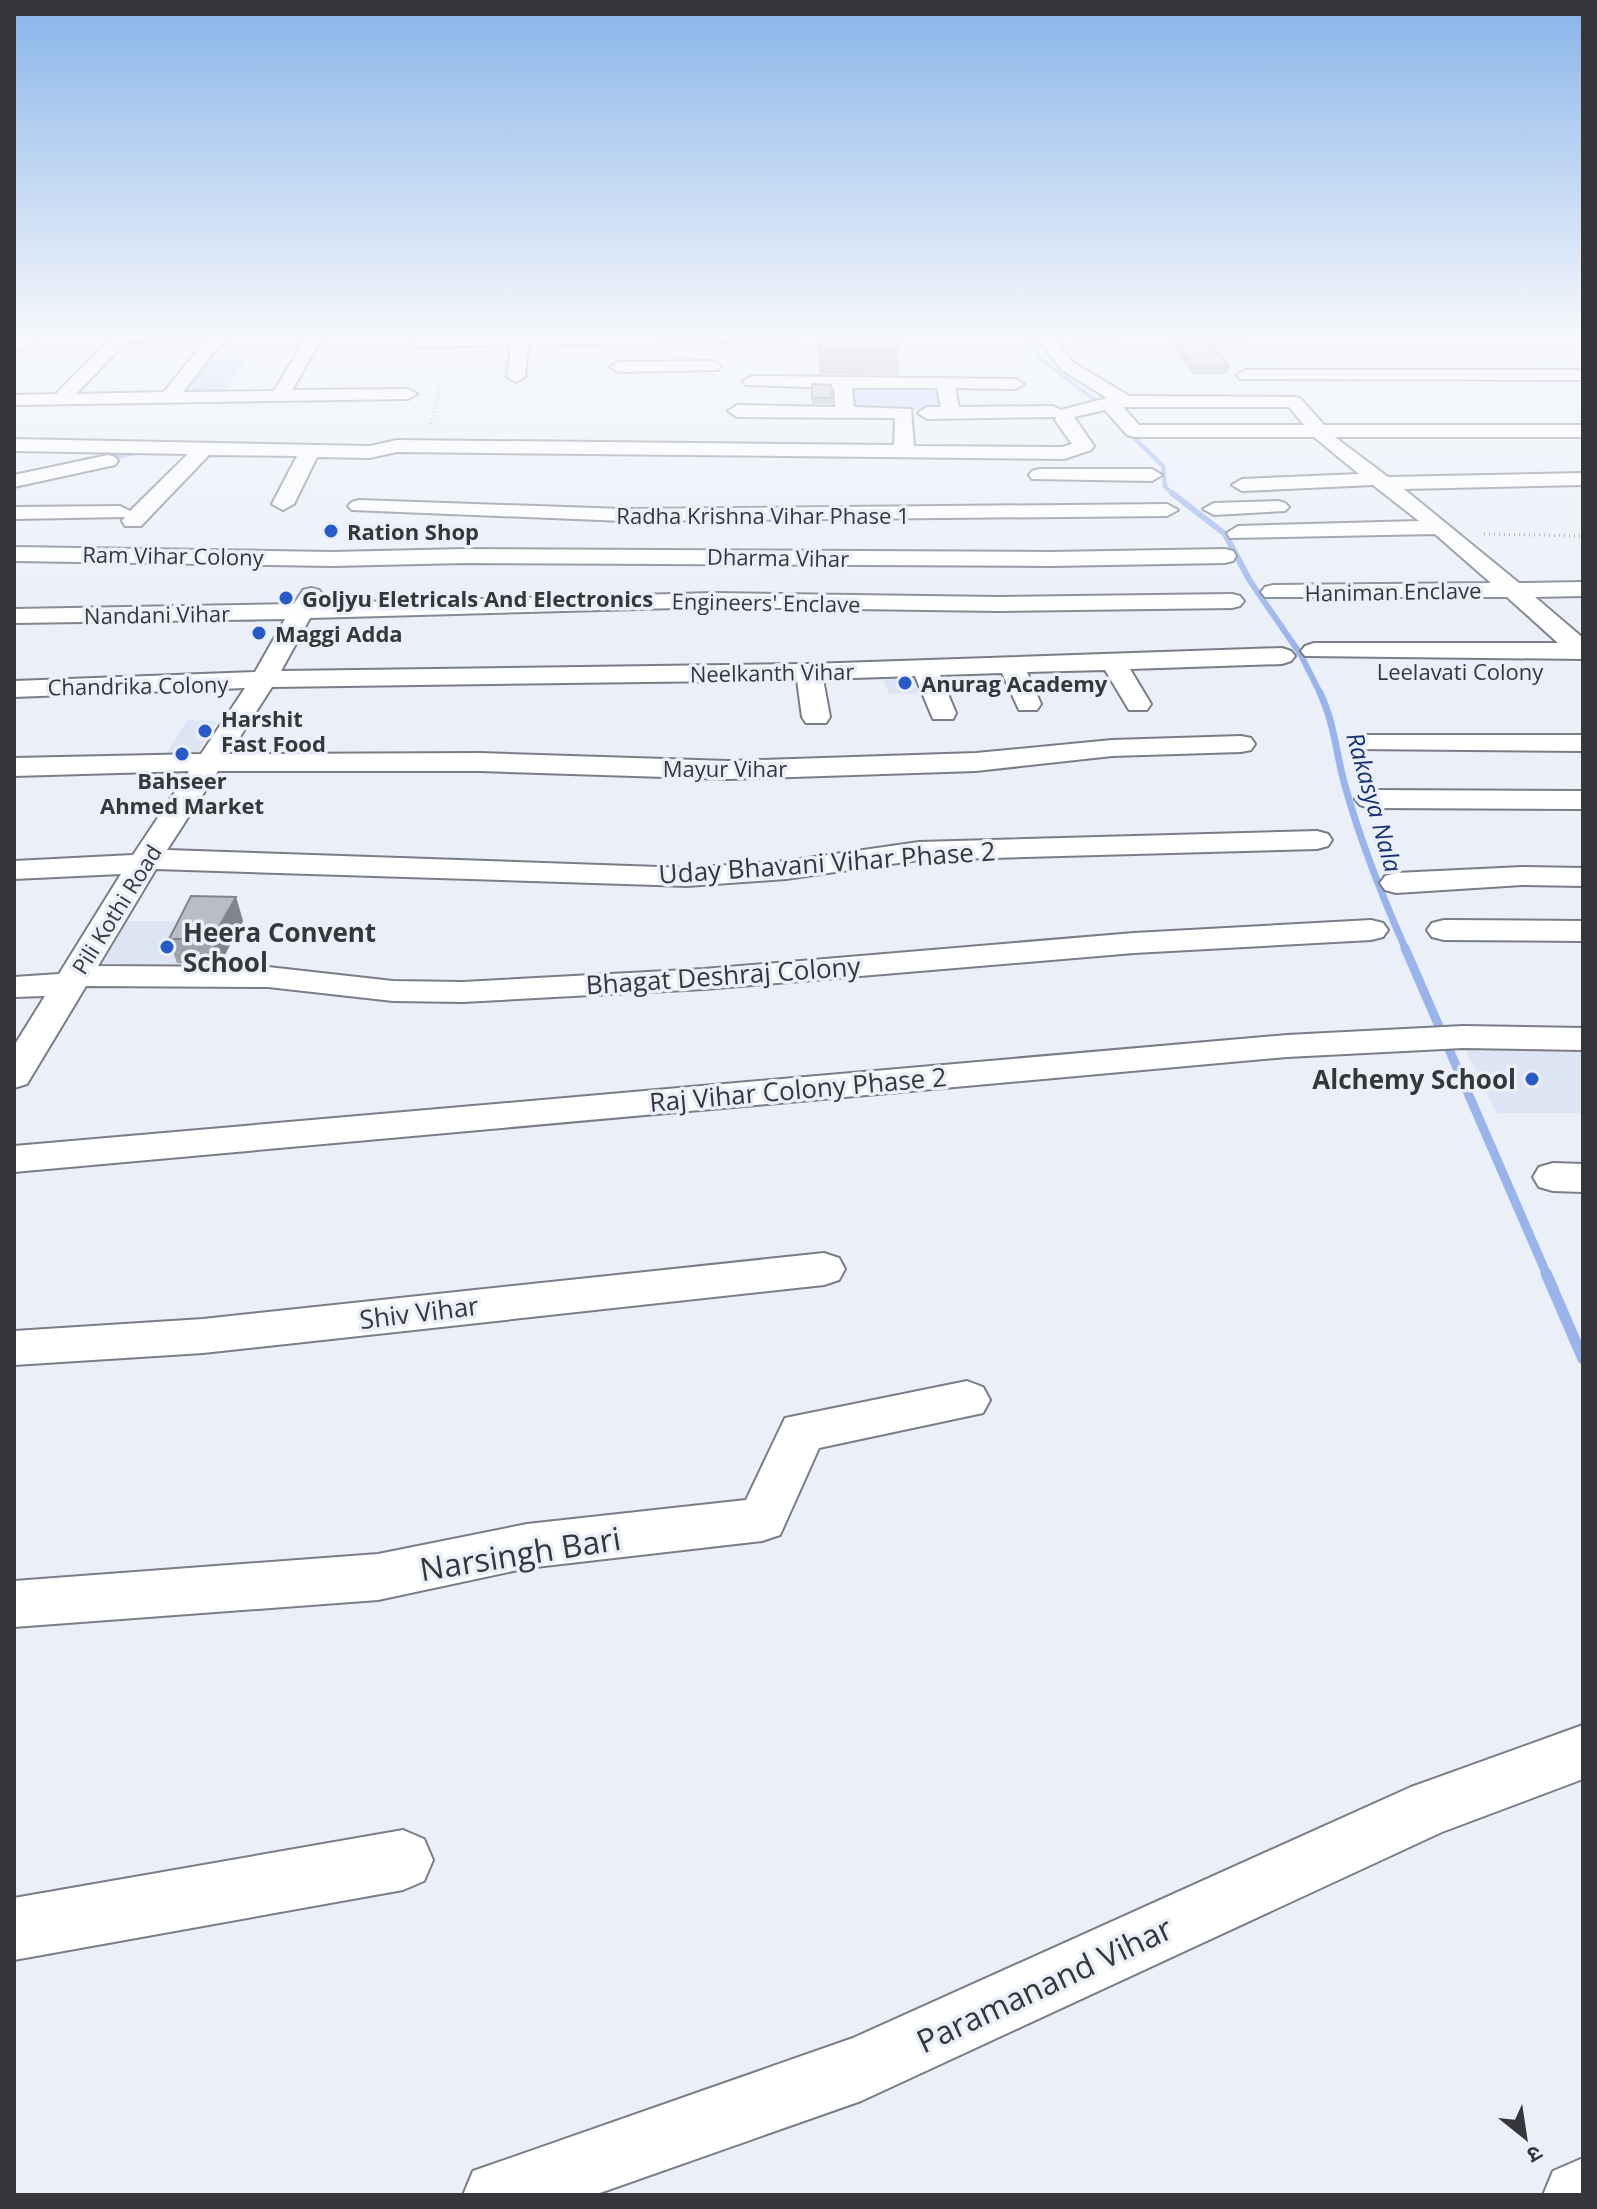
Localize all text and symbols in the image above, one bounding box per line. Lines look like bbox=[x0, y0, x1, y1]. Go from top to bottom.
street label: Radha Krishna Vihar Phase 1 bbox=[616, 500, 910, 530]
place label: Ration Shop bbox=[347, 516, 479, 546]
marker: Ration Shop bbox=[322, 522, 340, 540]
street label: Ram Vihar Colony bbox=[82, 538, 265, 572]
street label: Dharma Vihar bbox=[707, 541, 849, 573]
street label: Haniman Enclave bbox=[1304, 574, 1482, 608]
place label: Goljyu Eletricals And Electronics bbox=[302, 583, 653, 613]
street label: Engineers' Enclave bbox=[671, 585, 861, 619]
marker: Goljyu Eletricals And Electronics bbox=[277, 589, 295, 607]
street label: Nandani Vihar bbox=[84, 598, 230, 630]
place label: Maggi Adda bbox=[275, 618, 403, 648]
marker: Maggi Adda bbox=[250, 624, 268, 642]
street label: Neelkanth Vihar bbox=[689, 656, 855, 688]
street label: Leelavati Colony bbox=[1377, 656, 1544, 686]
street label: Chandrika Colony bbox=[47, 668, 230, 702]
place label: Anurag Academy bbox=[921, 668, 1108, 698]
marker: Anurag Academy bbox=[896, 674, 914, 692]
place label: Harshit Fast Food bbox=[221, 703, 326, 758]
marker: Harshit Fast Food bbox=[196, 722, 214, 740]
water label: Rakasya Nala bbox=[1339, 728, 1411, 876]
marker: Bahseer Ahmed Market bbox=[173, 745, 191, 763]
street label: Mayur Vihar bbox=[663, 753, 787, 783]
place label: Bahseer Ahmed Market bbox=[100, 765, 264, 820]
street label: Uday Bhavani Vihar Phase 2 bbox=[657, 832, 997, 892]
street label: Pili Kothi Road bbox=[64, 839, 168, 979]
place label: Heera Convent School bbox=[183, 914, 376, 980]
marker: Heera Convent School bbox=[158, 938, 176, 956]
street label: Bhagat Deshraj Colony bbox=[584, 947, 862, 1003]
street label: Raj Vihar Colony Phase 2 bbox=[648, 1058, 948, 1120]
place label: Alchemy School bbox=[1312, 1061, 1516, 1097]
marker: Alchemy School bbox=[1523, 1070, 1541, 1088]
street label: Shiv Vihar bbox=[357, 1287, 481, 1337]
street label: Narsingh Bari bbox=[416, 1516, 624, 1590]
street label: Paramanand Vihar bbox=[909, 1906, 1179, 2062]
north arrow bbox=[1485, 2097, 1565, 2177]
text: उ bbox=[1521, 2139, 1549, 2172]

